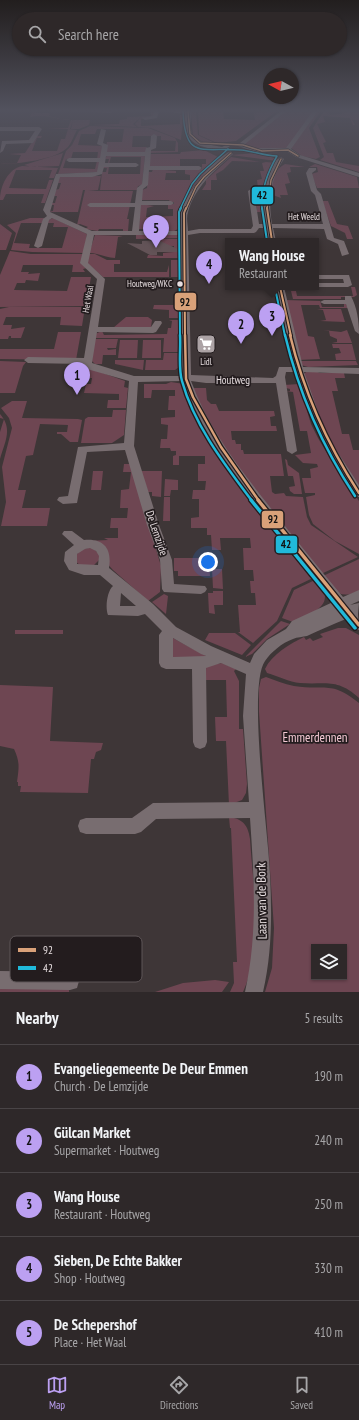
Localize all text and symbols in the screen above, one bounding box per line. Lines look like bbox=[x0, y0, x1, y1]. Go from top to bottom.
search box bbox=[12, 12, 347, 56]
icon: search bbox=[26, 23, 48, 45]
text: Search here bbox=[58, 25, 119, 44]
north arrow bbox=[263, 68, 299, 104]
line badge: 42 bbox=[251, 186, 274, 205]
text: 42 bbox=[257, 188, 267, 202]
street label: Het Weeld bbox=[288, 211, 320, 222]
pin: 5 bbox=[143, 215, 169, 248]
popup bbox=[225, 238, 319, 290]
text: Wang House bbox=[239, 246, 305, 265]
pin: 4 bbox=[196, 251, 222, 284]
text: Restaurant bbox=[239, 265, 287, 282]
place label: Houtweg/WKC bbox=[127, 278, 172, 289]
marker: Houtweg/WKC bbox=[175, 279, 185, 289]
street label: Het Waal bbox=[80, 283, 95, 314]
line badge: 92 bbox=[174, 292, 197, 311]
text: 92 bbox=[180, 295, 190, 309]
pin: 3 bbox=[259, 303, 285, 336]
pin: 2 bbox=[228, 311, 254, 344]
supermarket icon: Lidl bbox=[195, 333, 217, 355]
place label: Lidl bbox=[200, 356, 213, 367]
pin: 1 bbox=[64, 362, 90, 395]
street label: Houtweg bbox=[216, 373, 250, 387]
street label: De Lemzijde bbox=[143, 509, 171, 558]
line badge: 92 bbox=[261, 510, 284, 529]
text: 92 bbox=[268, 512, 278, 526]
line badge: 42 bbox=[275, 535, 298, 554]
text: 42 bbox=[281, 537, 291, 551]
your location bbox=[198, 552, 218, 572]
park label: Emmerdennen bbox=[283, 729, 348, 746]
street label: Laan van de Bork bbox=[252, 862, 271, 940]
legend bbox=[10, 936, 142, 982]
text: 92 bbox=[43, 943, 53, 957]
map controls bbox=[311, 944, 347, 980]
button: layers bbox=[311, 944, 347, 980]
text: 42 bbox=[43, 961, 53, 975]
text: Nearby bbox=[16, 1007, 59, 1029]
text: 5 results bbox=[304, 1010, 343, 1027]
text: Evangeliegemeente De Deur Emmen bbox=[54, 1059, 248, 1078]
text: 1 bbox=[26, 1068, 32, 1085]
text: 190 m bbox=[314, 1068, 343, 1085]
text: Church · De Lemzijde bbox=[54, 1078, 148, 1095]
text: Gülcan Market bbox=[54, 1123, 131, 1142]
text: 2 bbox=[26, 1132, 32, 1149]
text: 240 m bbox=[314, 1132, 343, 1149]
text: Supermarket · Houtweg bbox=[54, 1142, 159, 1159]
text: Wang House bbox=[54, 1187, 120, 1206]
text: 3 bbox=[26, 1196, 32, 1213]
text: 250 m bbox=[314, 1196, 343, 1213]
text: Restaurant · Houtweg bbox=[54, 1206, 150, 1223]
text: Sieben, De Echte Bakker bbox=[54, 1251, 182, 1270]
text: 4 bbox=[26, 1260, 32, 1277]
text: 330 m bbox=[314, 1260, 343, 1277]
text: Shop · Houtweg bbox=[54, 1270, 125, 1287]
text: De Schepershof bbox=[54, 1315, 137, 1334]
text: 5 bbox=[26, 1324, 32, 1341]
text: 410 m bbox=[314, 1324, 343, 1341]
text: Place · Het Waal bbox=[54, 1334, 126, 1351]
tab: Map bbox=[46, 1374, 68, 1412]
tab: Directions bbox=[160, 1374, 198, 1412]
tab: Saved bbox=[290, 1374, 313, 1412]

